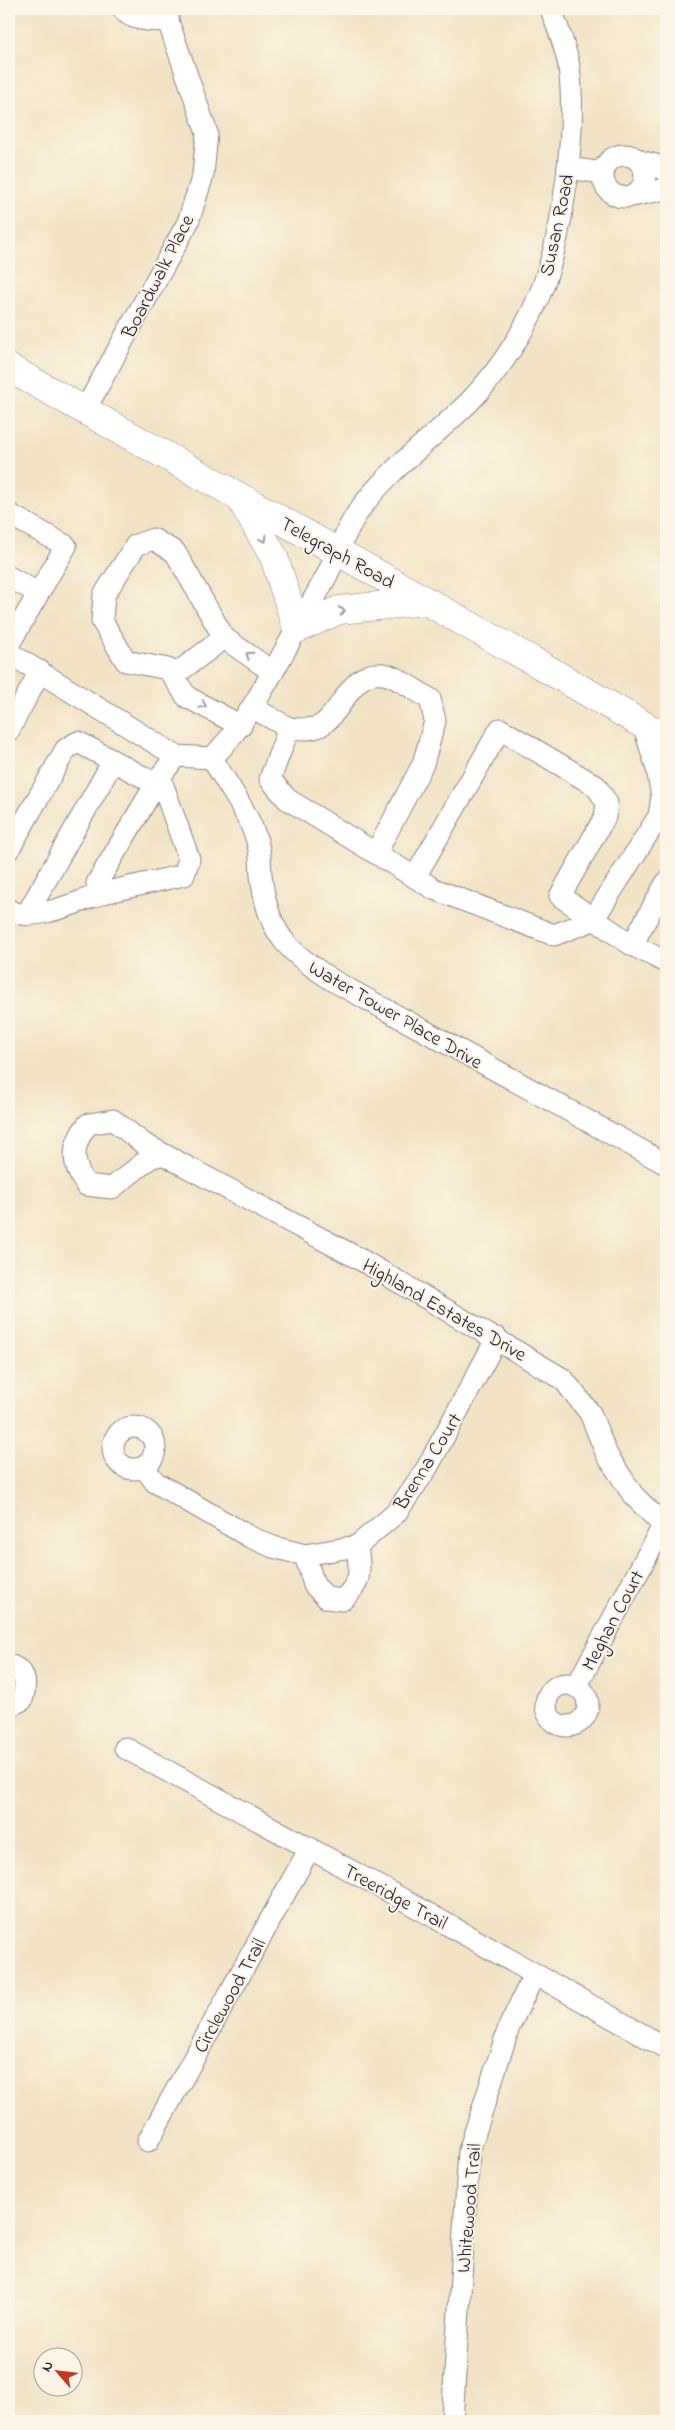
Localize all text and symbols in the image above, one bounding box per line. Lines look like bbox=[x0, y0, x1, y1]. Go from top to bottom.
street label: Susan Road bbox=[533, 172, 583, 279]
street label: Boardwalk Place bbox=[115, 210, 203, 345]
street label: Telegraph Road bbox=[274, 511, 399, 599]
one-way arrow bbox=[257, 533, 267, 542]
one-way arrow bbox=[337, 606, 346, 617]
one-way arrow bbox=[245, 652, 254, 661]
one-way arrow bbox=[198, 699, 207, 709]
street label: Water Tower Place Drive bbox=[302, 954, 487, 1078]
street label: Highland Estates Drive bbox=[356, 1252, 531, 1371]
street label: Brenna Court bbox=[387, 1408, 471, 1517]
street label: Meghan Court bbox=[576, 1565, 654, 1677]
street label: Treeridge Trail bbox=[337, 1858, 452, 1940]
street label: Circlewood Trail bbox=[188, 1933, 275, 2059]
street label: Whitewood Trail bbox=[450, 2142, 491, 2274]
north arrow bbox=[32, 2348, 82, 2398]
text: N bbox=[36, 2357, 59, 2376]

